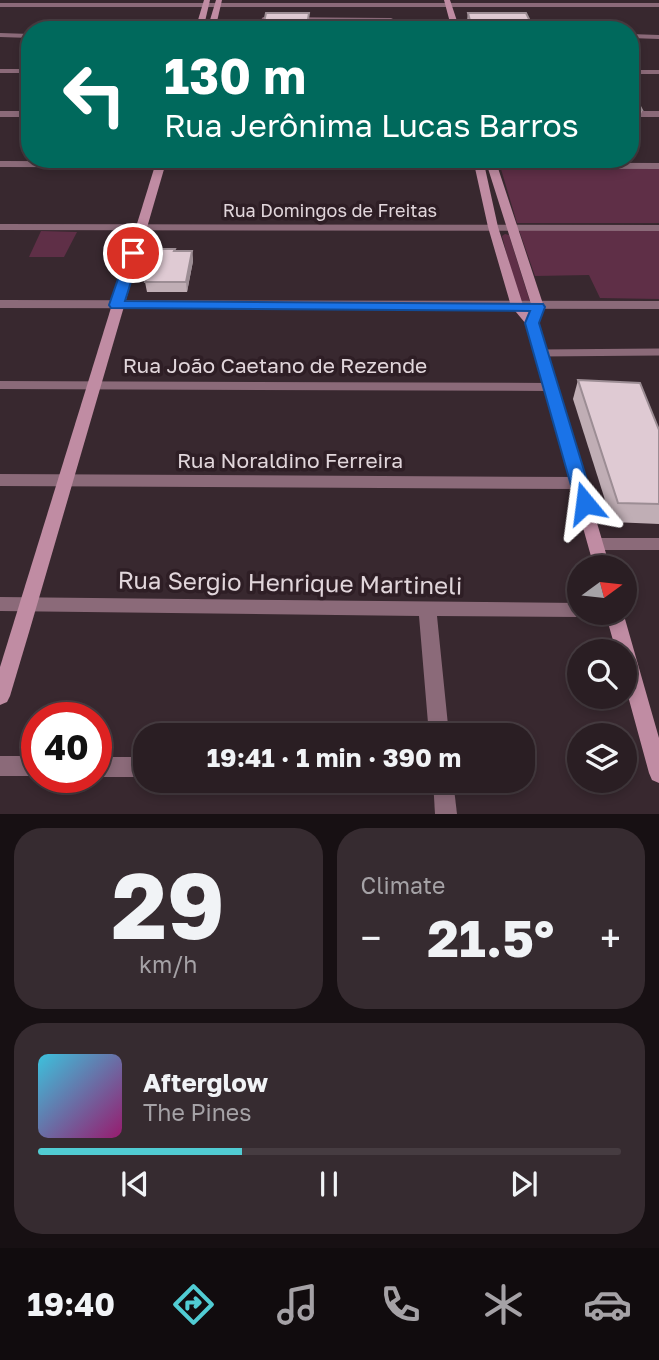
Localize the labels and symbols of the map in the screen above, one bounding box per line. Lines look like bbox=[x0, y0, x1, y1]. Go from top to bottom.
street label: Rua Domingos de Freitas bbox=[223, 199, 437, 221]
pin bbox=[103, 223, 163, 283]
street label: Rua João Caetano de Rezende bbox=[123, 352, 427, 378]
street label: Rua Noraldino Ferreira bbox=[177, 447, 403, 473]
position arrow bbox=[548, 466, 622, 540]
north arrow bbox=[567, 555, 637, 625]
street label: Rua Sergio Henrique Martineli bbox=[117, 564, 463, 600]
speed limit sign: 40 bbox=[21, 702, 112, 793]

